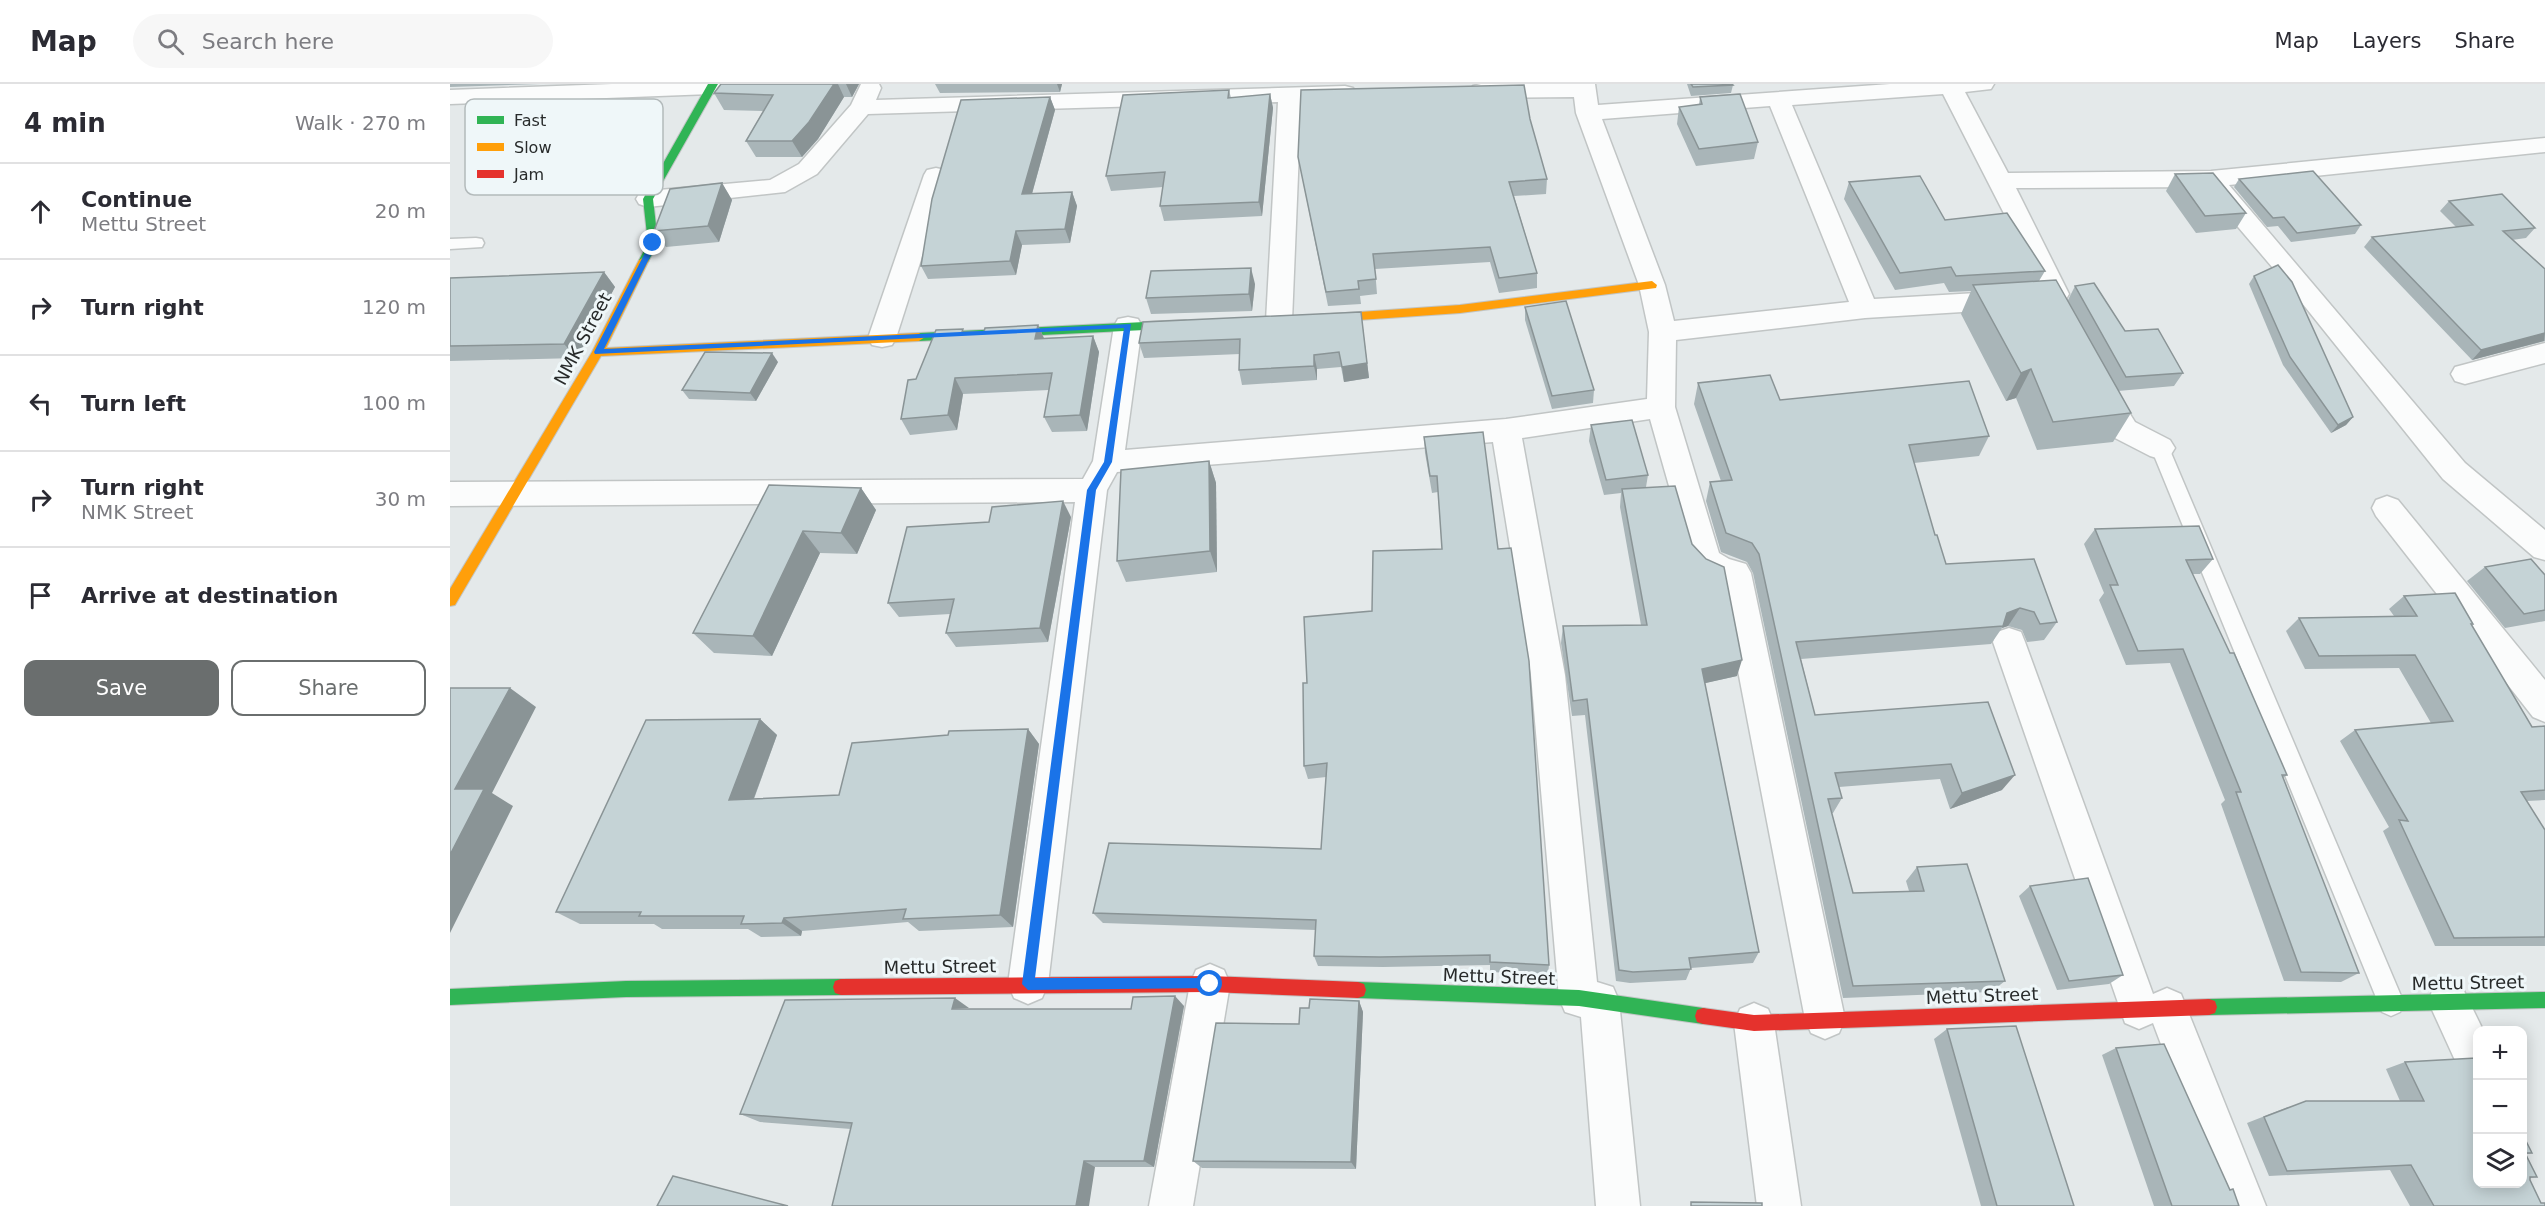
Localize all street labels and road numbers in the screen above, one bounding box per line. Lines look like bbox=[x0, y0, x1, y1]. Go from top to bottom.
street label: NMK Street bbox=[550, 289, 616, 388]
street label: Mettu Street bbox=[884, 955, 996, 978]
street label: Mettu Street bbox=[1442, 964, 1556, 989]
street label: Mettu Street bbox=[2412, 971, 2524, 994]
street label: Mettu Street bbox=[1925, 983, 2039, 1008]

